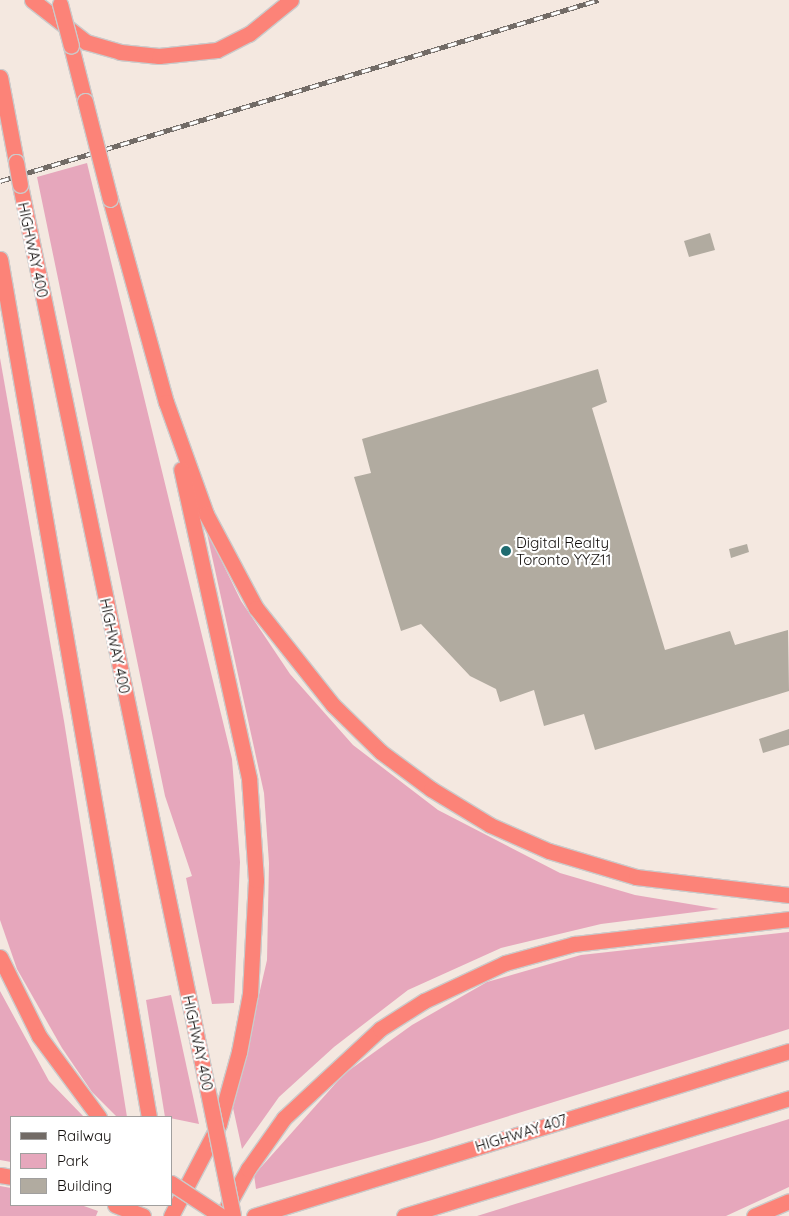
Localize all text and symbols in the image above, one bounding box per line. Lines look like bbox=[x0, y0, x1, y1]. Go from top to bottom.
street label: HIGHWAY 400 bbox=[14, 201, 52, 299]
place label: Digital Realty Toronto YYZ11 bbox=[516, 533, 611, 568]
marker: Digital Realty Toronto YYZ11 bbox=[500, 545, 512, 557]
street label: HIGHWAY 400 bbox=[96, 597, 134, 695]
street label: HIGHWAY 400 bbox=[179, 994, 217, 1092]
street label: HIGHWAY 407 bbox=[473, 1110, 569, 1156]
legend bbox=[10, 1116, 172, 1206]
text: Railway bbox=[57, 1126, 112, 1145]
text: Park bbox=[57, 1151, 89, 1170]
text: Building bbox=[57, 1176, 112, 1195]

